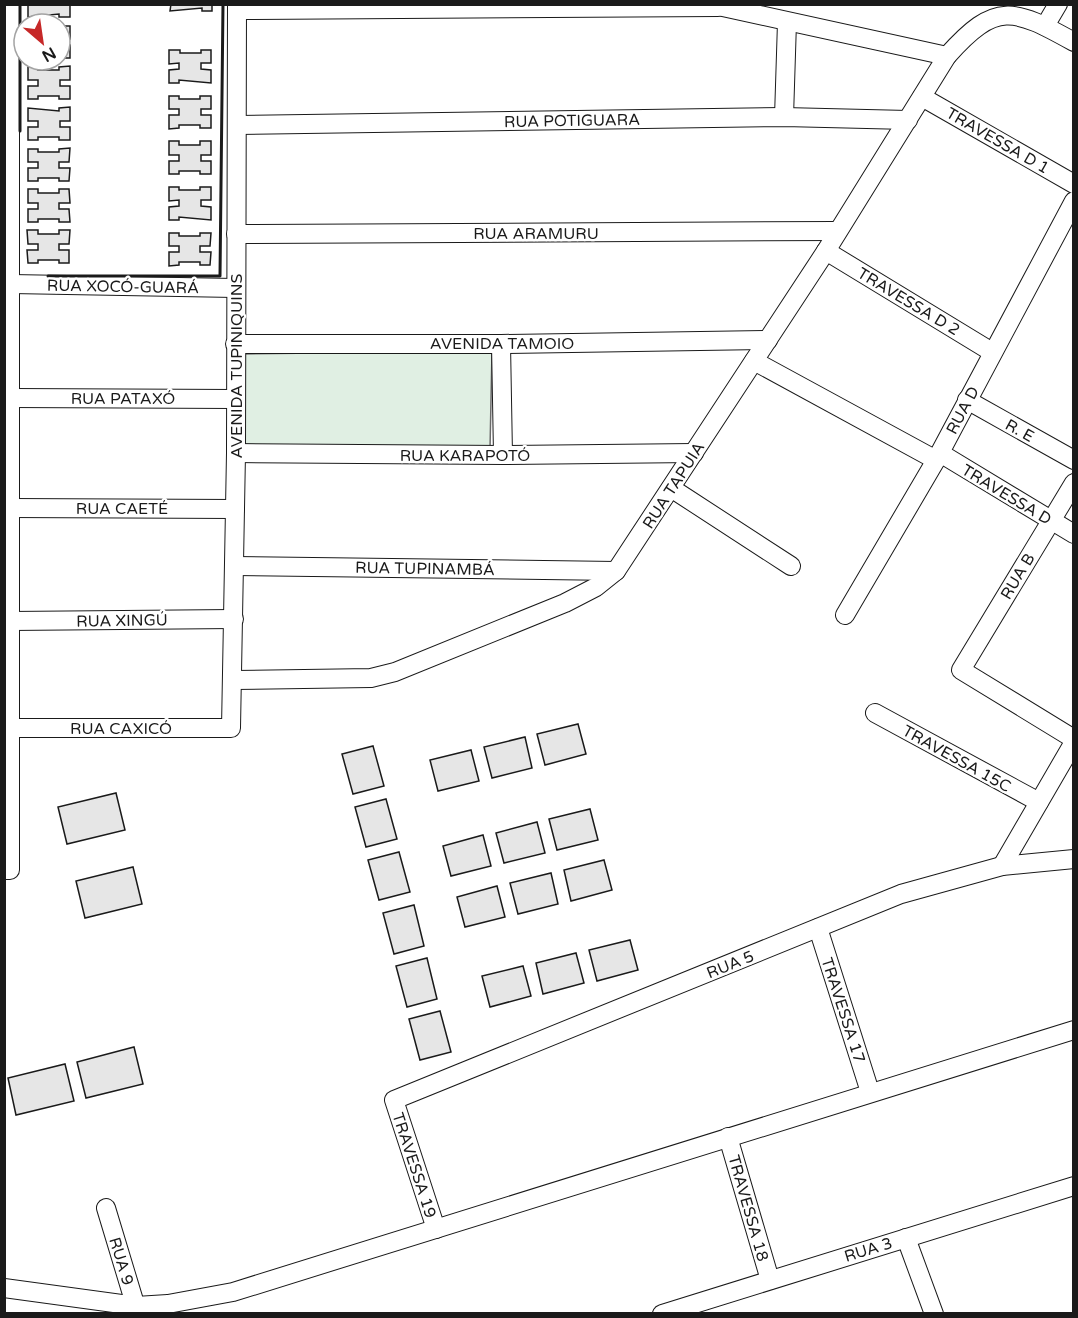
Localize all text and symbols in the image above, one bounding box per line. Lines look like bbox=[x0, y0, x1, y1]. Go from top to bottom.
north arrow bbox=[12, 12, 72, 72]
text: N bbox=[38, 42, 59, 66]
street label: TRAVESSA D 1 bbox=[942, 103, 1053, 178]
street label: RUA POTIGUARA bbox=[504, 110, 640, 132]
street label: RUA ARAMURU bbox=[473, 224, 599, 244]
street label: TRAVESSA D 2 bbox=[854, 263, 963, 340]
street label: AVENIDA TUPINIQUINS bbox=[227, 273, 247, 458]
street label: RUA XOCÓ-GUARÁ bbox=[47, 276, 199, 298]
street label: AVENIDA TAMOIO bbox=[430, 334, 574, 354]
street label: RUA D bbox=[942, 383, 984, 438]
street label: RUA PATAXÓ bbox=[71, 389, 175, 409]
street label: R. E bbox=[1002, 415, 1037, 447]
street label: RUA TAPUIA bbox=[638, 438, 709, 533]
street label: RUA KARAPOTÓ bbox=[400, 446, 530, 466]
street label: TRAVESSA D bbox=[958, 460, 1055, 530]
street label: RUA CAETÉ bbox=[76, 499, 168, 519]
street label: RUA B bbox=[996, 550, 1039, 603]
street label: RUA TUPINAMBÁ bbox=[355, 558, 495, 580]
street label: RUA XINGÚ bbox=[76, 610, 168, 632]
street label: RUA CAXICÓ bbox=[70, 719, 172, 739]
street label: TRAVESSA 15C bbox=[899, 721, 1014, 797]
street label: RUA 5 bbox=[704, 946, 757, 983]
street label: TRAVESSA 17 bbox=[817, 955, 869, 1066]
street label: TRAVESSA 19 bbox=[388, 1110, 440, 1221]
street label: TRAVESSA 18 bbox=[723, 1153, 773, 1264]
street label: RUA 3 bbox=[842, 1233, 895, 1267]
street label: RUA 9 bbox=[104, 1235, 138, 1288]

